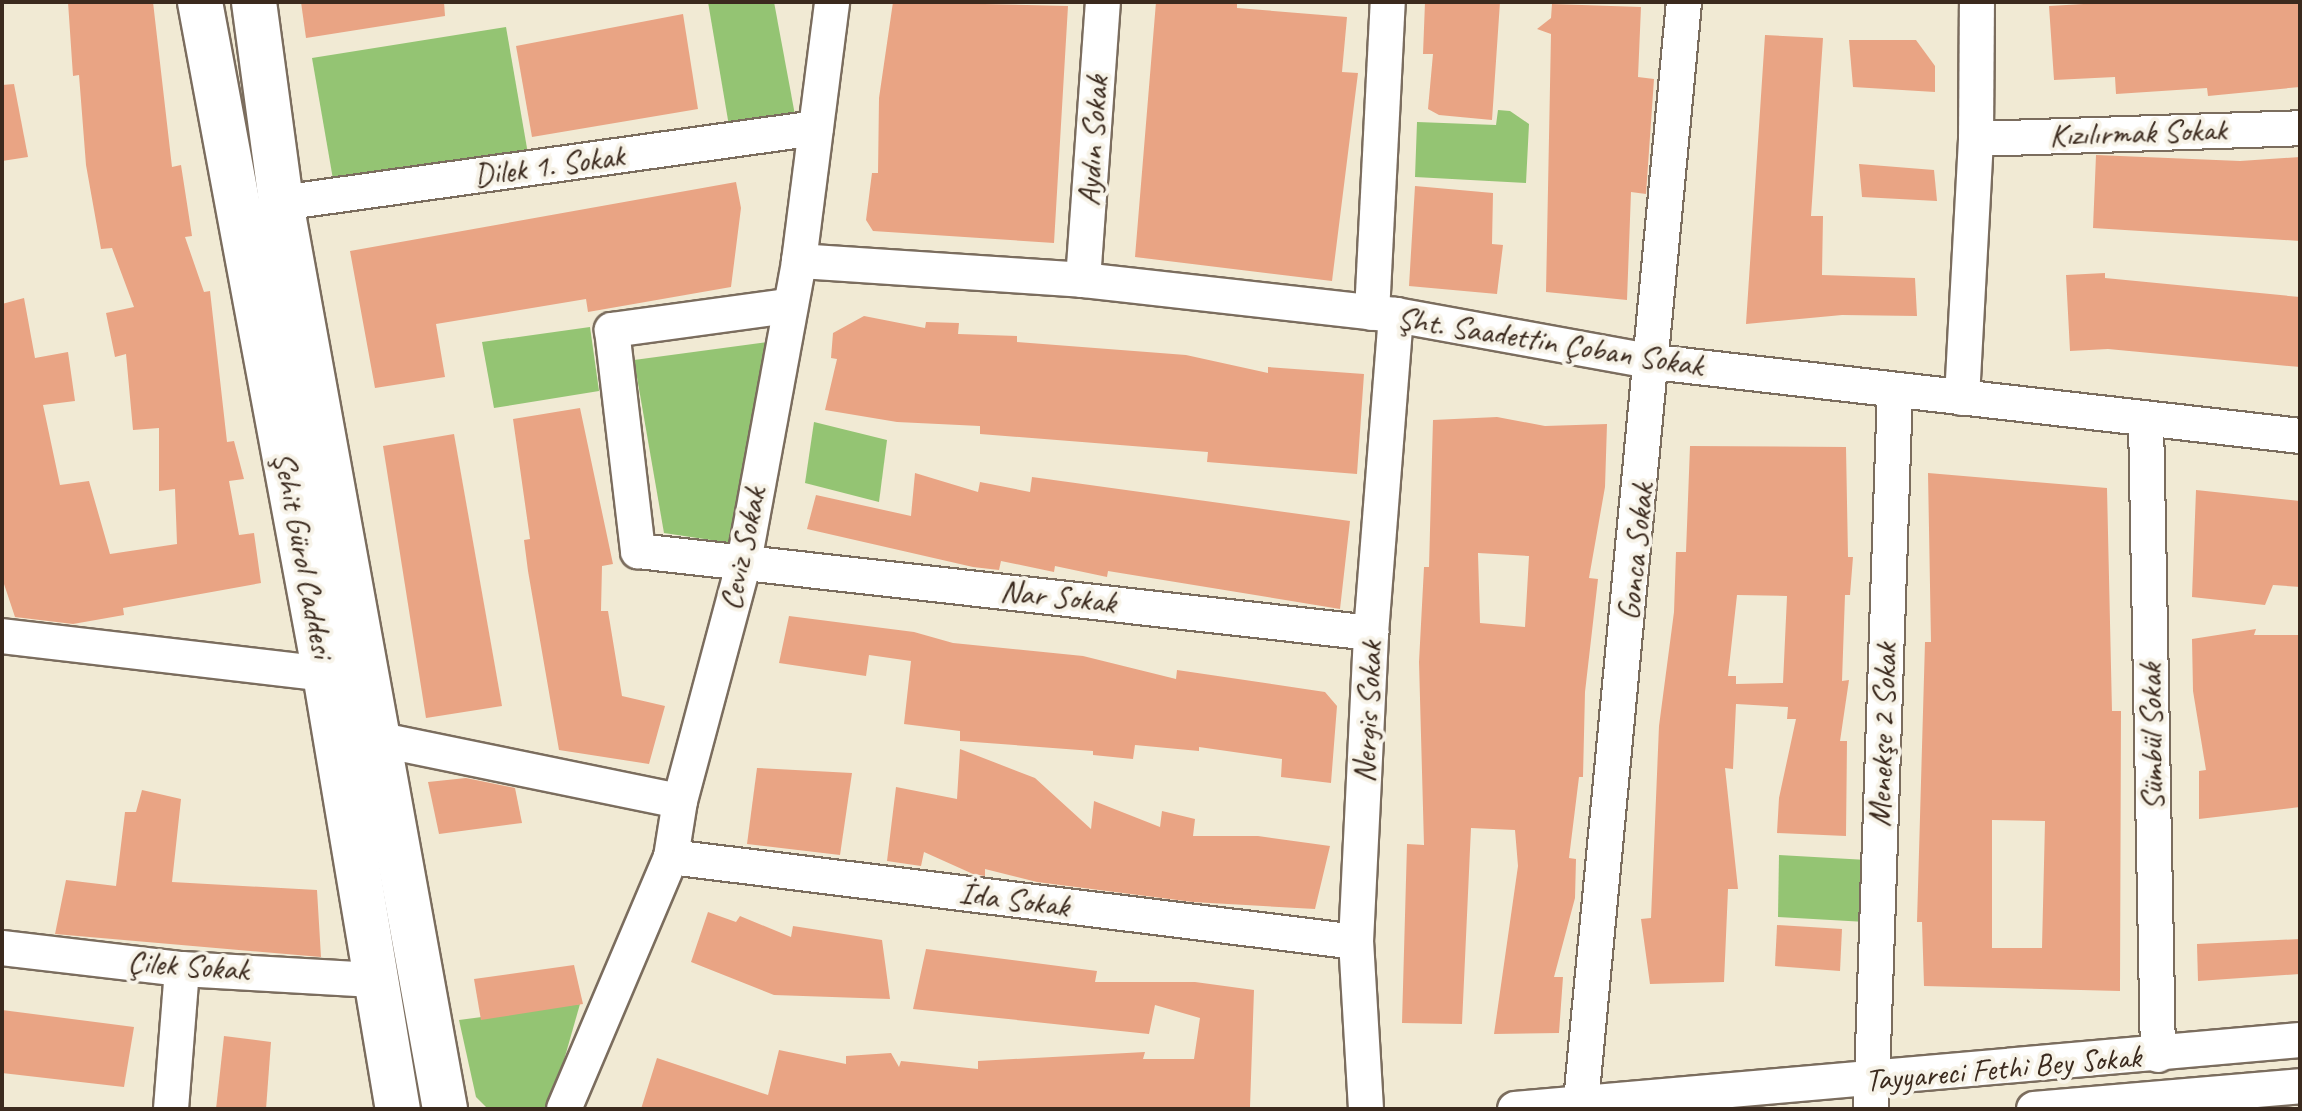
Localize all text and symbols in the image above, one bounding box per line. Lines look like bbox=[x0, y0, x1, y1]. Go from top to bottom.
street label: Aydın Sokak bbox=[1069, 75, 1117, 207]
street label: Kızılırmak Sokak bbox=[2049, 111, 2227, 155]
street label: Dilek 1. Sokak bbox=[471, 136, 627, 196]
street label: Şht. Saadettin Çoban Sokak bbox=[1395, 299, 1705, 385]
street label: Şehit Gürol Caddesi bbox=[264, 448, 342, 662]
street label: Gonca Sokak bbox=[1610, 482, 1662, 622]
street label: Ceviz Sokak bbox=[711, 485, 775, 613]
street label: Nar Sokak bbox=[999, 572, 1117, 622]
street label: Nergis Sokak bbox=[1345, 641, 1391, 783]
street label: Menekşe 2 Sokak bbox=[1861, 642, 1905, 828]
street label: Sümbül Sokak bbox=[2132, 663, 2172, 811]
street label: İda Sokak bbox=[957, 874, 1071, 926]
street label: Çilek Sokak bbox=[127, 943, 249, 989]
street label: Tayyareci Fethi Bey Sokak bbox=[1863, 1038, 2143, 1100]

